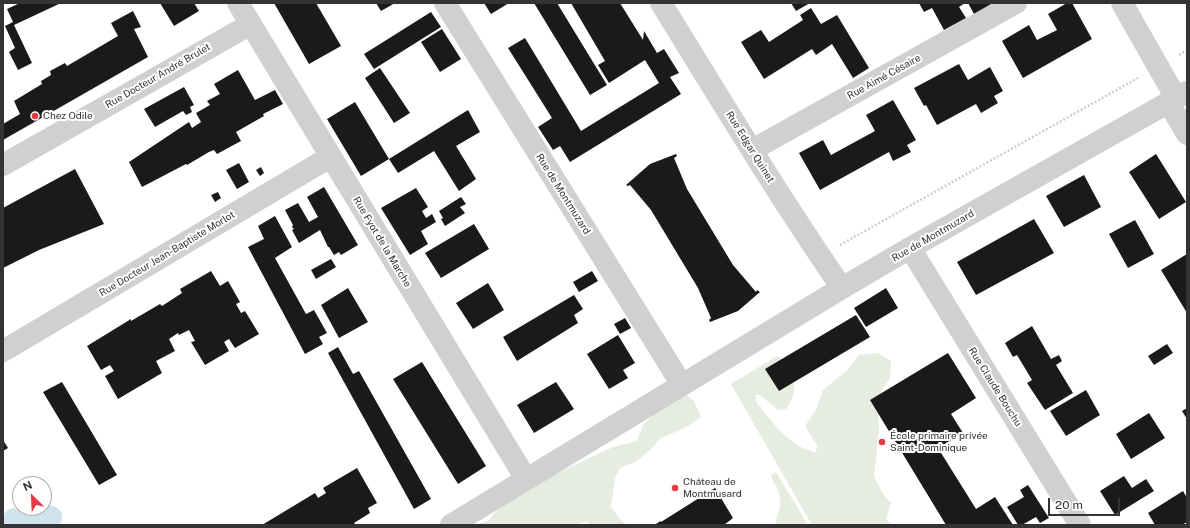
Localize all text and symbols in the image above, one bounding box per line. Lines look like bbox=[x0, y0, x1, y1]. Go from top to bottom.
street label: Rue Docteur André Brulet bbox=[103, 41, 213, 111]
street label: Rue Aimé Césaire bbox=[845, 52, 923, 102]
street label: Rue Edgar Quinet bbox=[723, 109, 777, 185]
place label: Chez Odile bbox=[43, 110, 93, 122]
marker: Chez Odile bbox=[30, 111, 40, 121]
street label: Rue de Montmuzard bbox=[533, 151, 593, 237]
street label: Rue Fyot de la Marche bbox=[350, 195, 414, 289]
street label: Rue de Montmuzard bbox=[890, 208, 976, 264]
street label: Rue Docteur Jean-Baptiste Morlot bbox=[97, 209, 237, 299]
street label: Rue Claude Bouchu bbox=[966, 345, 1024, 429]
place label: École primaire privée Saint-Dominique bbox=[890, 430, 988, 454]
marker: École primaire privée Saint-Dominique bbox=[877, 437, 887, 447]
north arrow bbox=[12, 476, 52, 516]
place label: Château de Montmusard bbox=[683, 476, 742, 500]
text: N bbox=[21, 479, 34, 493]
marker: Château de Montmusard bbox=[670, 483, 680, 493]
scale bar bbox=[1050, 490, 1122, 516]
text: 20 m bbox=[1055, 498, 1083, 512]

